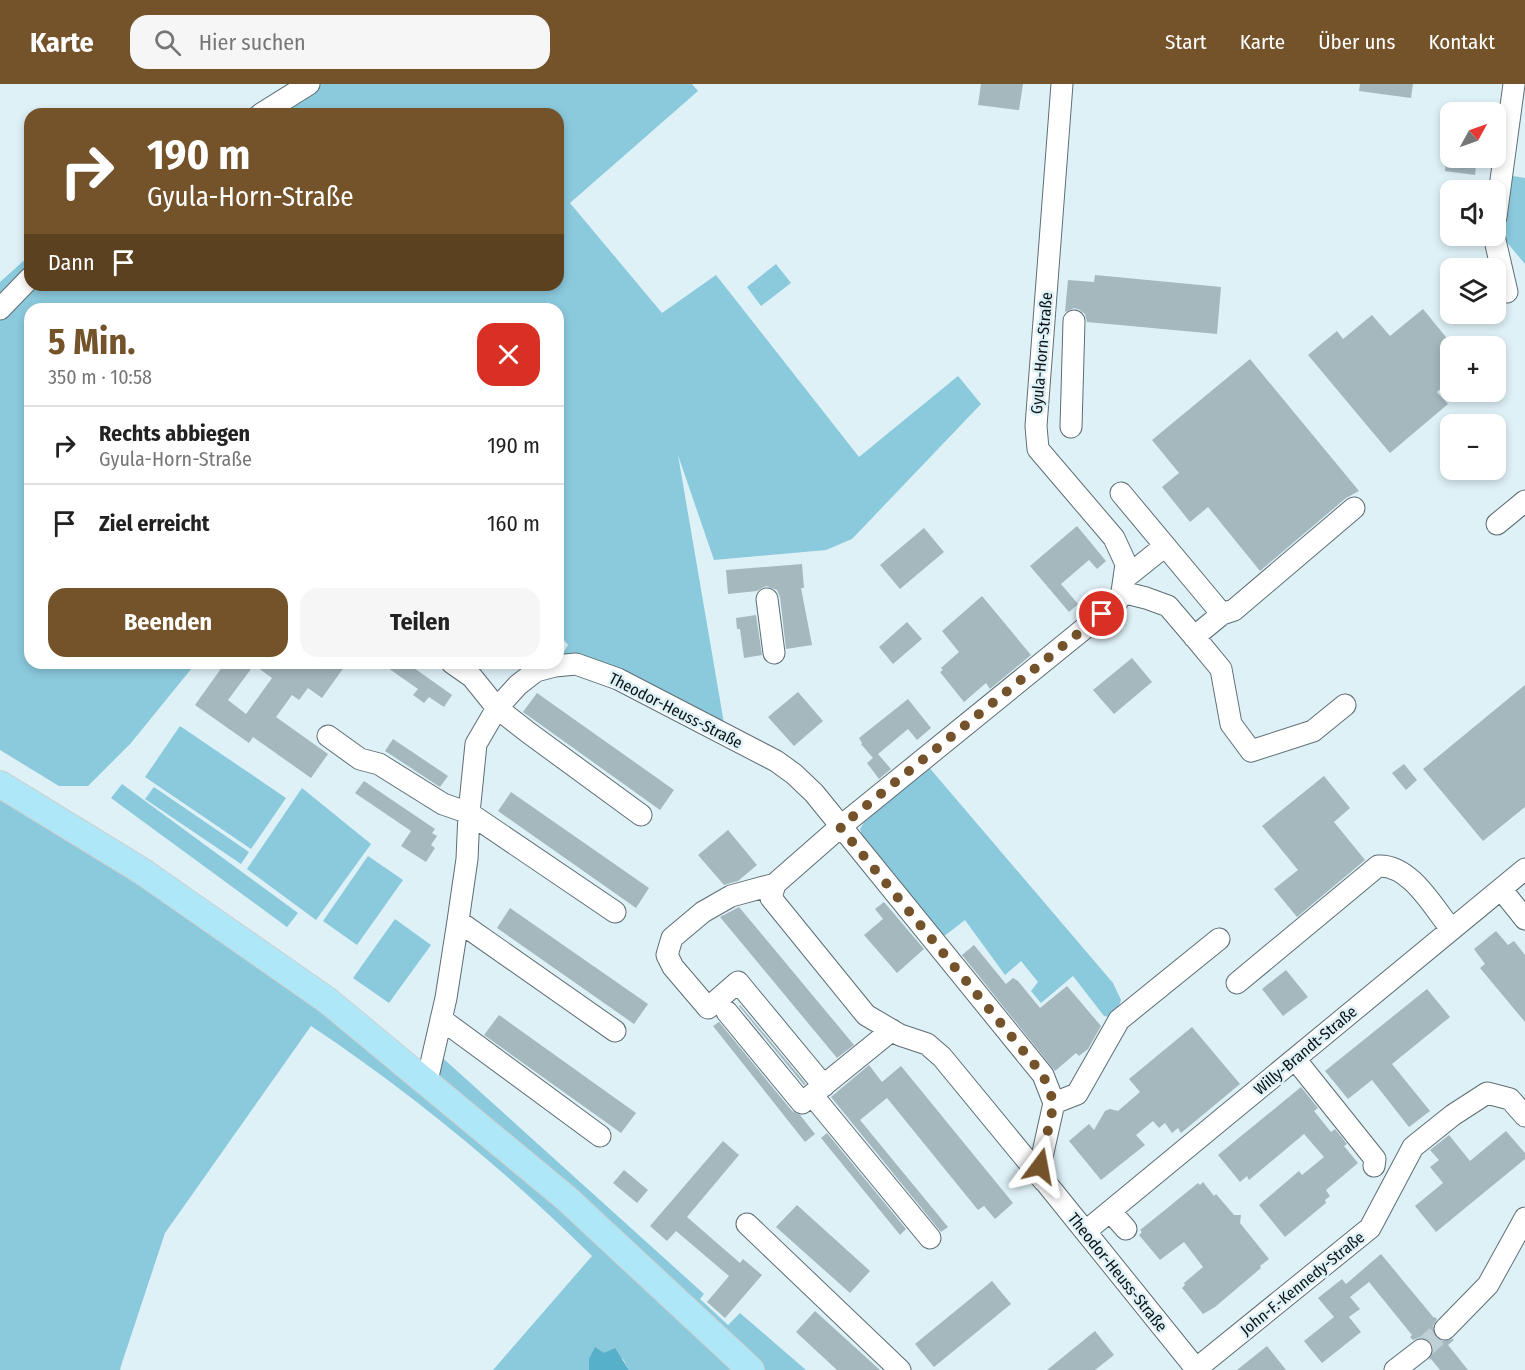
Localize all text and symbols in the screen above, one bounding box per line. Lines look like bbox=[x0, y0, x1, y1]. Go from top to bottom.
search box bbox=[130, 15, 550, 69]
text: Karte bbox=[30, 26, 94, 59]
icon: search bbox=[151, 26, 184, 59]
text: Hier suchen bbox=[199, 29, 306, 56]
text: Start bbox=[1165, 29, 1207, 55]
text: Karte bbox=[1240, 29, 1285, 55]
text: Über uns bbox=[1318, 29, 1395, 55]
text: Kontakt bbox=[1428, 29, 1495, 55]
north arrow bbox=[1440, 102, 1506, 168]
map controls bbox=[1440, 102, 1506, 480]
text: 190 m bbox=[147, 130, 250, 180]
icon: right bbox=[48, 132, 126, 210]
button: sound bbox=[1440, 180, 1506, 246]
text: Gyula-Horn-Straße bbox=[147, 181, 353, 213]
icon: arrive bbox=[107, 246, 140, 279]
text: Dann bbox=[48, 249, 95, 276]
button: layers bbox=[1440, 258, 1506, 324]
street label: Gyula-Horn-Straße bbox=[1027, 291, 1056, 415]
text: 5 Min. bbox=[48, 320, 136, 364]
button: close bbox=[477, 323, 540, 386]
button: + bbox=[1440, 336, 1506, 402]
text: 350 m · 10:58 bbox=[48, 365, 152, 389]
button: − bbox=[1440, 414, 1506, 480]
text: Rechts abbiegen bbox=[99, 420, 250, 447]
icon: right bbox=[48, 429, 81, 462]
text: 190 m bbox=[487, 432, 540, 459]
text: Gyula-Horn-Straße bbox=[99, 447, 252, 471]
icon: arrive bbox=[48, 507, 81, 540]
text: Ziel erreicht bbox=[99, 510, 210, 537]
text: 160 m bbox=[487, 510, 540, 537]
button: Beenden bbox=[48, 588, 288, 657]
button: Teilen bbox=[300, 588, 540, 657]
pin bbox=[1076, 588, 1127, 639]
icon: arrive bbox=[1085, 597, 1118, 630]
street label: Theodor-Heuss-Straße bbox=[606, 669, 746, 752]
street label: Willy-Brandt-Straße bbox=[1250, 1002, 1361, 1099]
position arrow bbox=[1008, 1134, 1072, 1198]
street label: Theodor-Heuss-Straße bbox=[1064, 1209, 1171, 1336]
street label: John-F.-Kennedy-Straße bbox=[1236, 1227, 1368, 1339]

